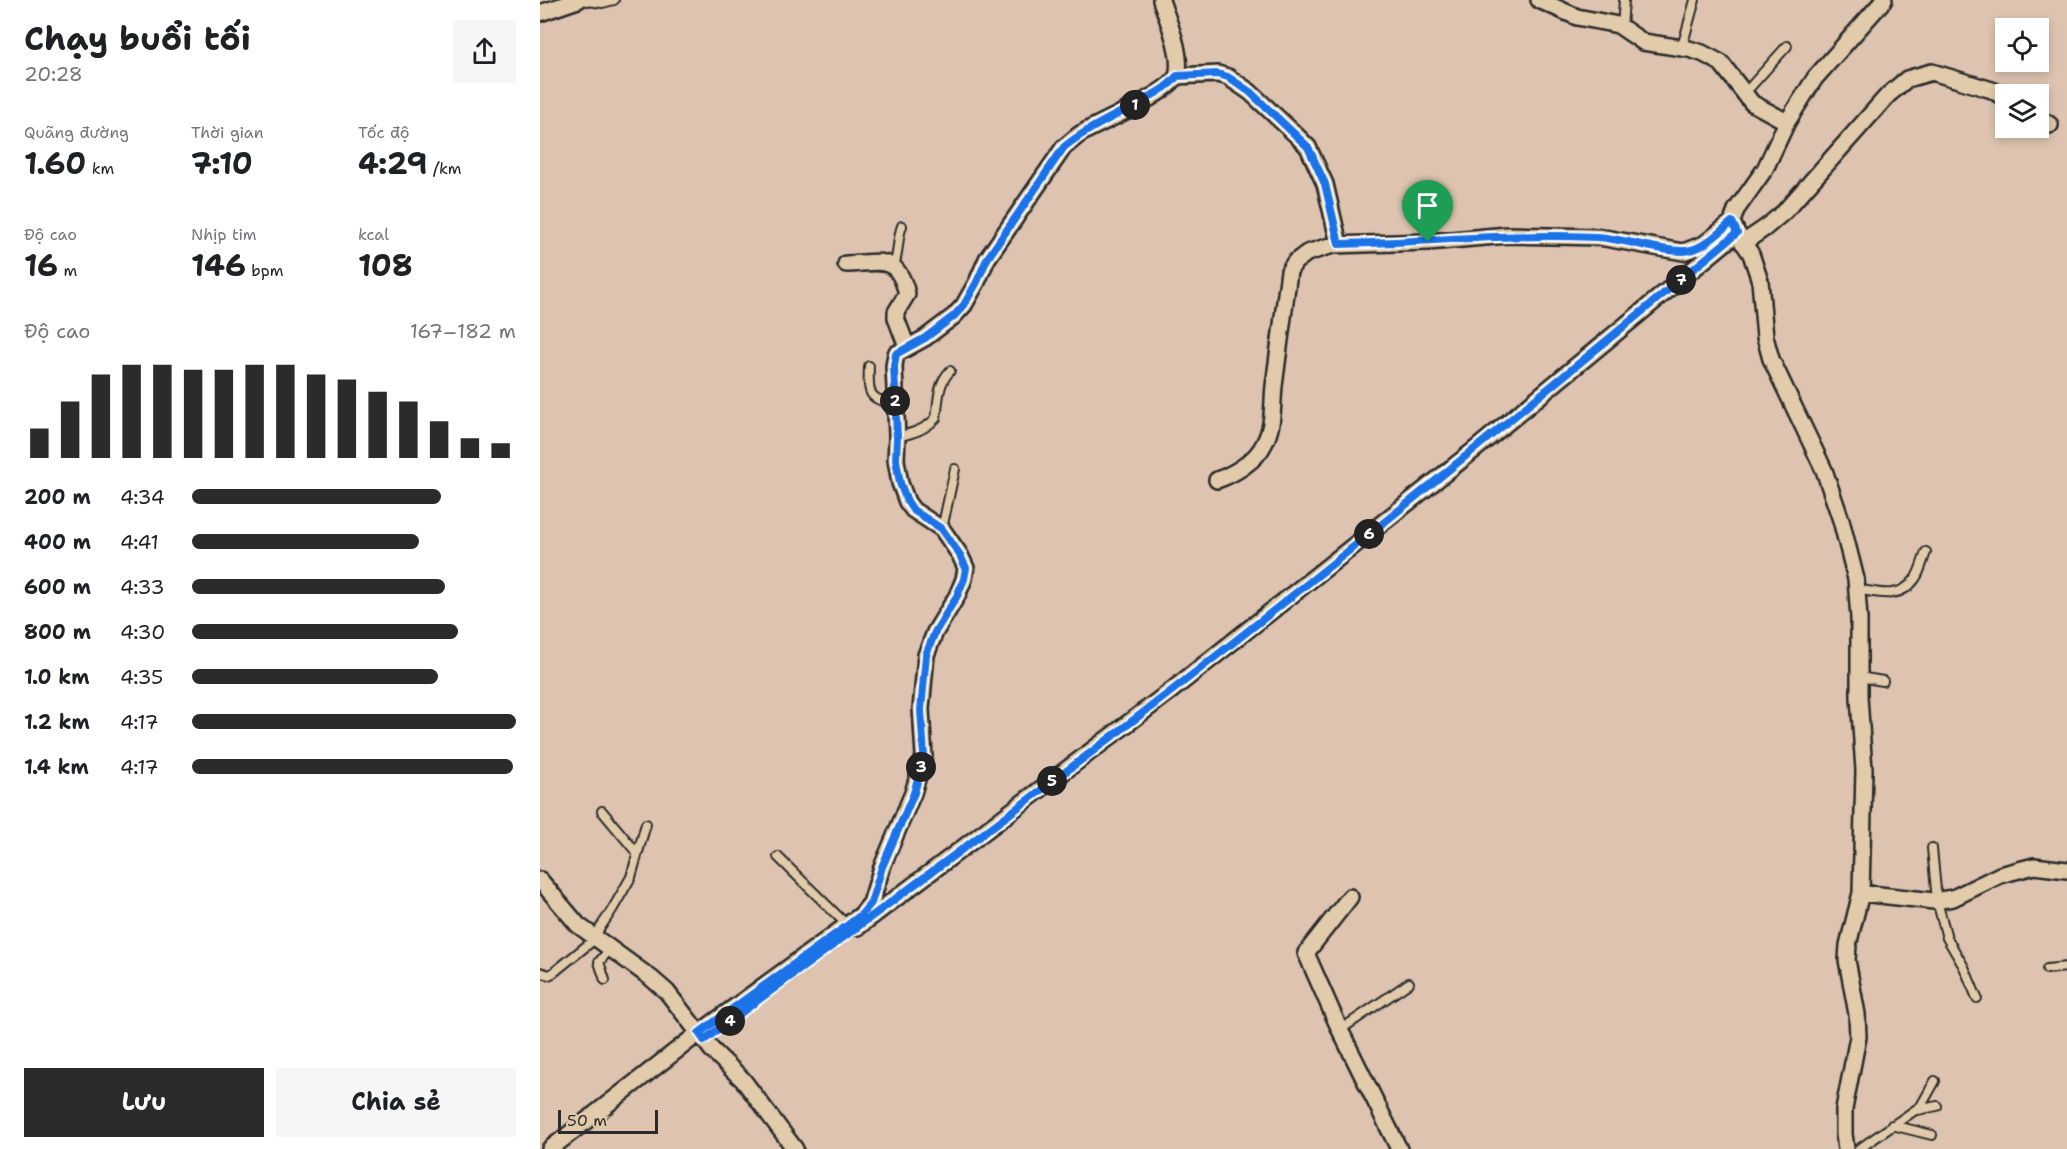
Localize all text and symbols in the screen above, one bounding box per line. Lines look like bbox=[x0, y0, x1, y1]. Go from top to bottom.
text: Chạy buổi tối bbox=[24, 16, 251, 61]
map controls bbox=[1995, 18, 2049, 138]
button: locate bbox=[1995, 18, 2049, 72]
button: share bbox=[453, 20, 516, 83]
text: 20:28 bbox=[24, 61, 83, 87]
button: layers bbox=[1995, 84, 2049, 138]
pin: 1 bbox=[1120, 90, 1150, 120]
text: 1 bbox=[1131, 94, 1139, 115]
text: Quãng đường bbox=[24, 122, 129, 143]
text: Thời gian bbox=[191, 122, 264, 143]
text: Tốc độ bbox=[358, 122, 410, 143]
text: 1.60 bbox=[24, 143, 86, 184]
text: 7:10 bbox=[191, 143, 253, 184]
text: 4:29 bbox=[358, 143, 428, 184]
text: km bbox=[86, 158, 114, 179]
text: /km bbox=[428, 158, 462, 179]
pin bbox=[1402, 180, 1453, 242]
icon: arrive bbox=[1411, 189, 1444, 222]
text: Độ cao bbox=[24, 224, 77, 245]
text: Nhịp tim bbox=[191, 224, 257, 245]
text: kcal bbox=[358, 224, 389, 245]
text: 16 bbox=[24, 245, 58, 286]
text: 146 bbox=[191, 245, 246, 286]
text: 108 bbox=[358, 245, 413, 286]
text: m bbox=[58, 260, 77, 281]
text: bpm bbox=[246, 260, 284, 281]
pin: 7 bbox=[1666, 265, 1696, 295]
text: 7 bbox=[1675, 269, 1687, 290]
text: Độ cao bbox=[24, 318, 90, 344]
text: 167–182 m bbox=[410, 318, 516, 344]
pin: 2 bbox=[880, 386, 910, 416]
text: 2 bbox=[889, 390, 901, 411]
text: 200 m bbox=[24, 484, 91, 510]
text: 4:34 bbox=[120, 484, 165, 510]
pin: 6 bbox=[1354, 519, 1384, 549]
text: 6 bbox=[1363, 523, 1375, 544]
text: 400 m bbox=[24, 529, 91, 555]
text: 4:41 bbox=[120, 529, 159, 555]
text: 600 m bbox=[24, 574, 91, 600]
text: 4:33 bbox=[120, 574, 164, 600]
text: 800 m bbox=[24, 619, 91, 645]
text: 4:30 bbox=[120, 619, 165, 645]
text: 1.0 km bbox=[24, 664, 89, 690]
text: 4:35 bbox=[120, 664, 163, 690]
text: 1.2 km bbox=[24, 709, 90, 735]
text: 4:17 bbox=[120, 709, 159, 735]
pin: 3 bbox=[906, 752, 936, 782]
text: 1.4 km bbox=[24, 754, 89, 780]
text: 4:17 bbox=[120, 754, 159, 780]
text: 3 bbox=[915, 756, 927, 777]
pin: 5 bbox=[1037, 766, 1067, 796]
text: 5 bbox=[1047, 770, 1057, 791]
pin: 4 bbox=[715, 1006, 745, 1036]
text: 4 bbox=[724, 1010, 736, 1031]
button: Lưu bbox=[24, 1068, 264, 1137]
button: Chia sẻ bbox=[276, 1068, 516, 1137]
scale bar bbox=[558, 1107, 658, 1134]
text: 50 m bbox=[567, 1110, 607, 1131]

